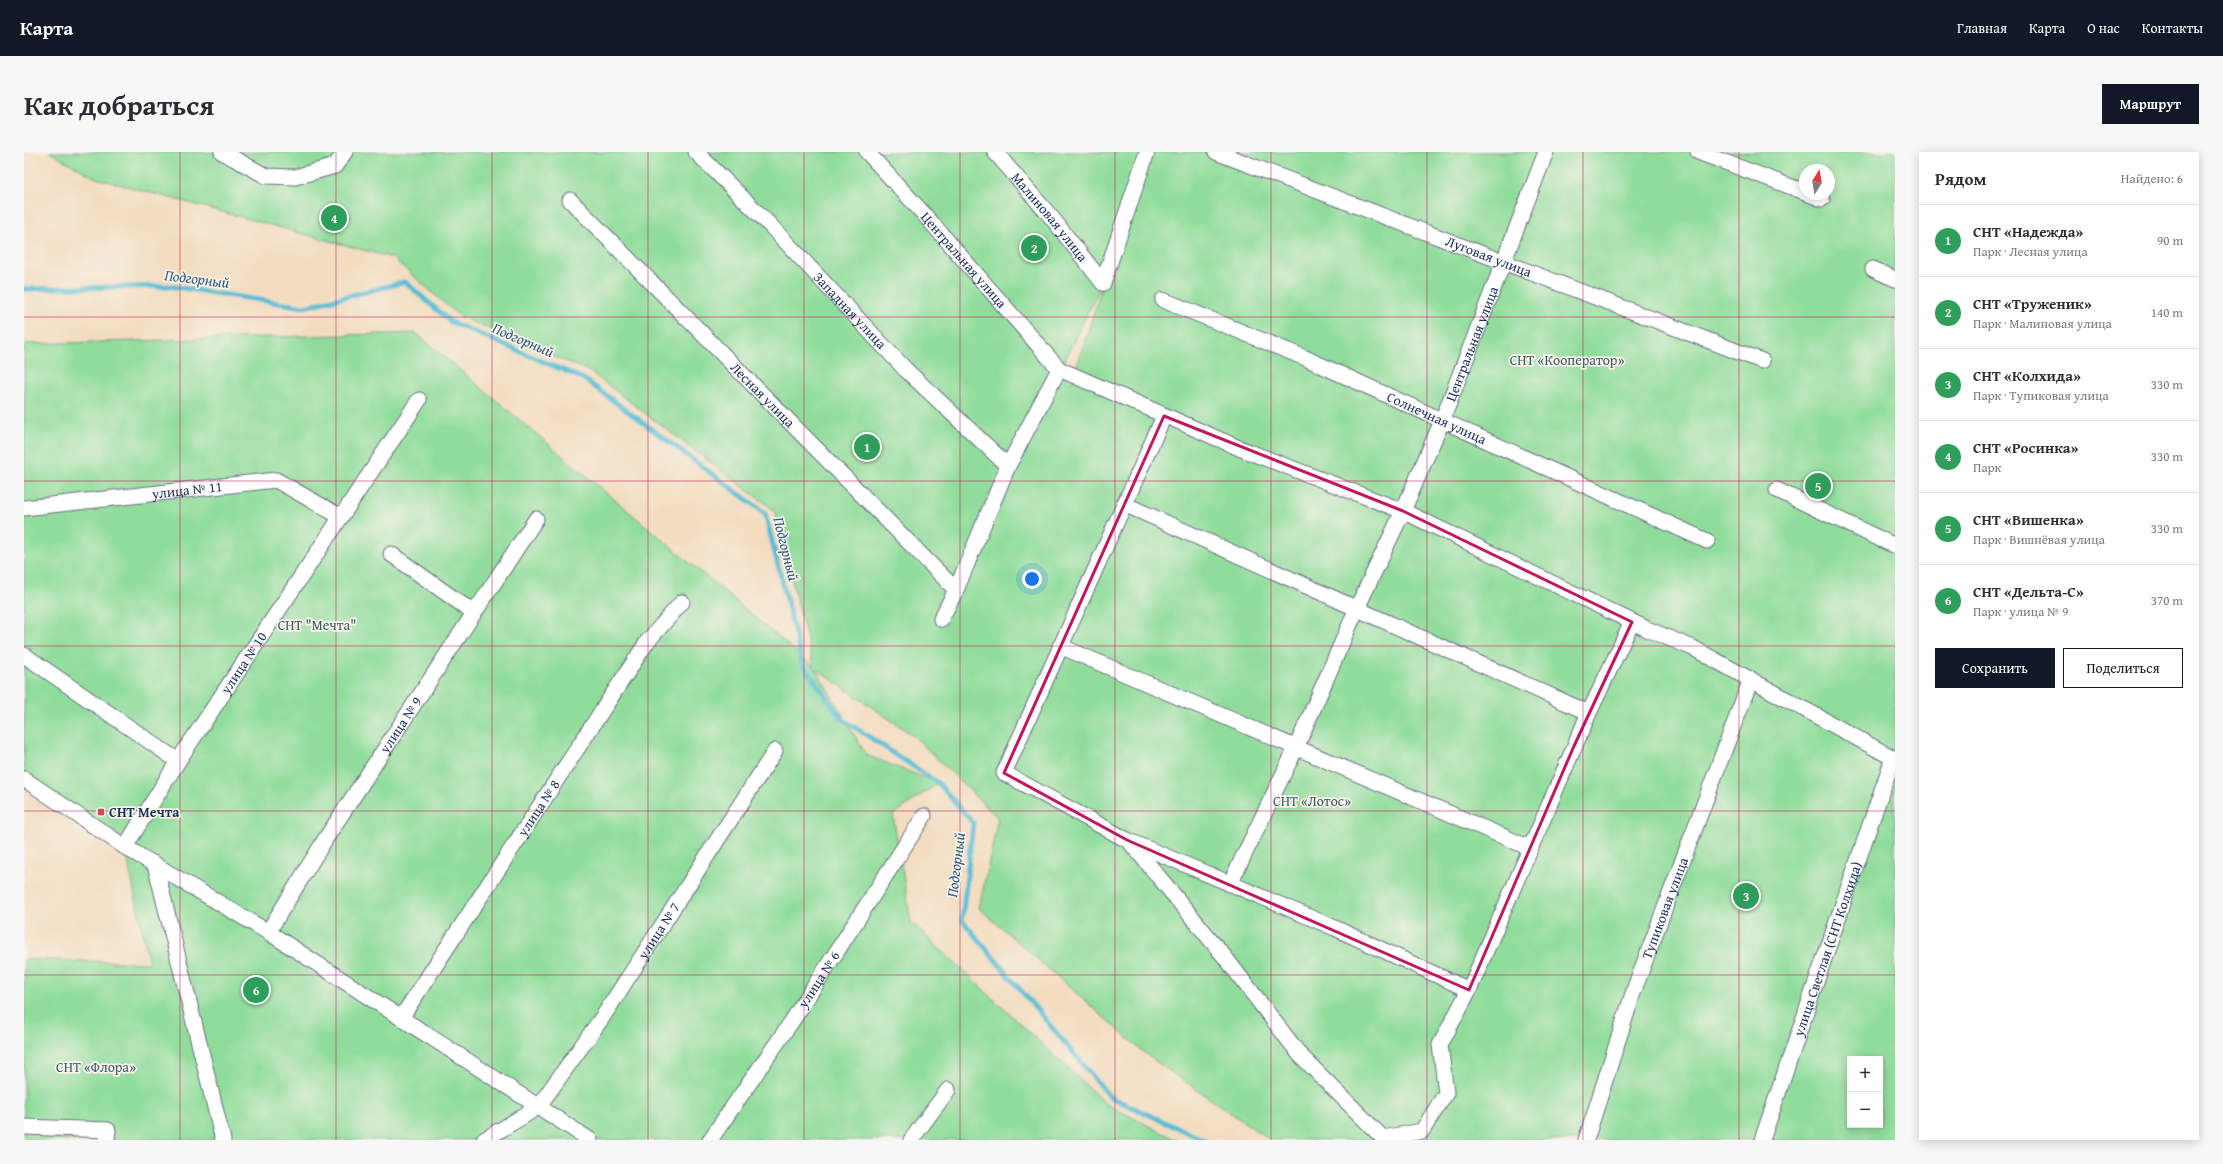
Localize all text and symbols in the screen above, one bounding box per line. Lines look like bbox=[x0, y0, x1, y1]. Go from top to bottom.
text: Карта bbox=[20, 14, 73, 42]
text: Главная bbox=[1957, 18, 2007, 38]
text: Карта bbox=[2029, 18, 2065, 38]
text: О нас bbox=[2087, 18, 2120, 38]
text: Контакты bbox=[2142, 18, 2203, 38]
text: Как добраться bbox=[24, 84, 214, 125]
button: Маршрут bbox=[2102, 84, 2199, 124]
north arrow bbox=[1799, 164, 1835, 200]
text: Рядом bbox=[1935, 166, 1986, 191]
street label: Малиновая улица bbox=[1007, 168, 1093, 266]
text: Найдено: 6 bbox=[2121, 169, 2183, 188]
pin: 4 bbox=[321, 203, 347, 233]
street label: Центральная улица bbox=[916, 207, 1012, 313]
text: СНТ «Надежда» bbox=[1973, 221, 2083, 242]
street label: Луговая улица bbox=[1443, 231, 1535, 282]
text: 1 bbox=[1945, 231, 1951, 250]
text: 90 m bbox=[2157, 231, 2183, 250]
pin: 2 bbox=[1021, 233, 1047, 263]
text: Парк · Лесная улица bbox=[1973, 242, 2088, 261]
water label: Подгорный bbox=[163, 264, 231, 293]
street label: Западная улица bbox=[809, 268, 891, 354]
street label: Центральная улица bbox=[1441, 283, 1503, 404]
text: СНТ «Труженик» bbox=[1973, 293, 2092, 314]
text: 2 bbox=[1945, 303, 1951, 322]
text: 140 m bbox=[2151, 303, 2183, 322]
text: Парк · Малиновая улица bbox=[1973, 314, 2112, 333]
water label: Подгорный bbox=[489, 317, 558, 362]
park label: СНТ «Кооператор» bbox=[1510, 350, 1624, 370]
street label: Лесная улица bbox=[726, 358, 800, 432]
text: СНТ «Колхида» bbox=[1973, 365, 2081, 386]
text: 3 bbox=[1945, 375, 1951, 394]
text: 330 m bbox=[2151, 375, 2183, 394]
street label: Солнечная улица bbox=[1384, 386, 1490, 449]
text: Парк · Тупиковая улица bbox=[1973, 386, 2109, 405]
pin: 1 bbox=[854, 432, 880, 462]
text: СНТ «Росинка» bbox=[1973, 437, 2078, 458]
text: 4 bbox=[1945, 447, 1951, 466]
text: 330 m bbox=[2151, 447, 2183, 466]
text: Парк bbox=[1973, 458, 2001, 477]
pin: 5 bbox=[1805, 471, 1831, 501]
street label: улица № 11 bbox=[150, 476, 223, 504]
text: СНТ «Вишенка» bbox=[1973, 509, 2084, 530]
water label: Подгорный bbox=[768, 515, 805, 584]
text: 5 bbox=[1945, 519, 1951, 538]
text: 330 m bbox=[2151, 519, 2183, 538]
text: Парк · Вишнёвая улица bbox=[1973, 530, 2105, 549]
your location bbox=[1022, 569, 1042, 589]
text: СНТ «Дельта-С» bbox=[1973, 581, 2084, 602]
text: 6 bbox=[1945, 591, 1951, 610]
text: 370 m bbox=[2151, 591, 2183, 610]
text: Парк · улица № 9 bbox=[1973, 602, 2069, 621]
park label: СНТ "Мечта" bbox=[278, 615, 356, 635]
street label: улица № 10 bbox=[215, 628, 272, 699]
button: Сохранить bbox=[1935, 648, 2055, 688]
button: Поделиться bbox=[2063, 648, 2183, 688]
street label: улица № 9 bbox=[374, 692, 427, 758]
street label: улица № 8 bbox=[512, 775, 564, 841]
park label: СНТ «Лотос» bbox=[1273, 791, 1351, 811]
place label: СНТ Мечта bbox=[109, 802, 180, 822]
marker: СНТ Мечта bbox=[96, 807, 106, 817]
water label: Подгорный bbox=[941, 831, 970, 899]
street label: Тупиковая улица bbox=[1637, 854, 1693, 962]
street label: улица Светлая (СНТ Колхида) bbox=[1788, 859, 1867, 1040]
pin: 3 bbox=[1733, 881, 1759, 911]
street label: улица № 7 bbox=[632, 898, 685, 964]
street label: улица № 6 bbox=[792, 947, 845, 1013]
pin: 6 bbox=[243, 975, 269, 1005]
map controls bbox=[1847, 1056, 1883, 1128]
button: + bbox=[1847, 1056, 1883, 1092]
park label: СНТ «Флора» bbox=[56, 1057, 136, 1077]
button: − bbox=[1847, 1092, 1883, 1128]

